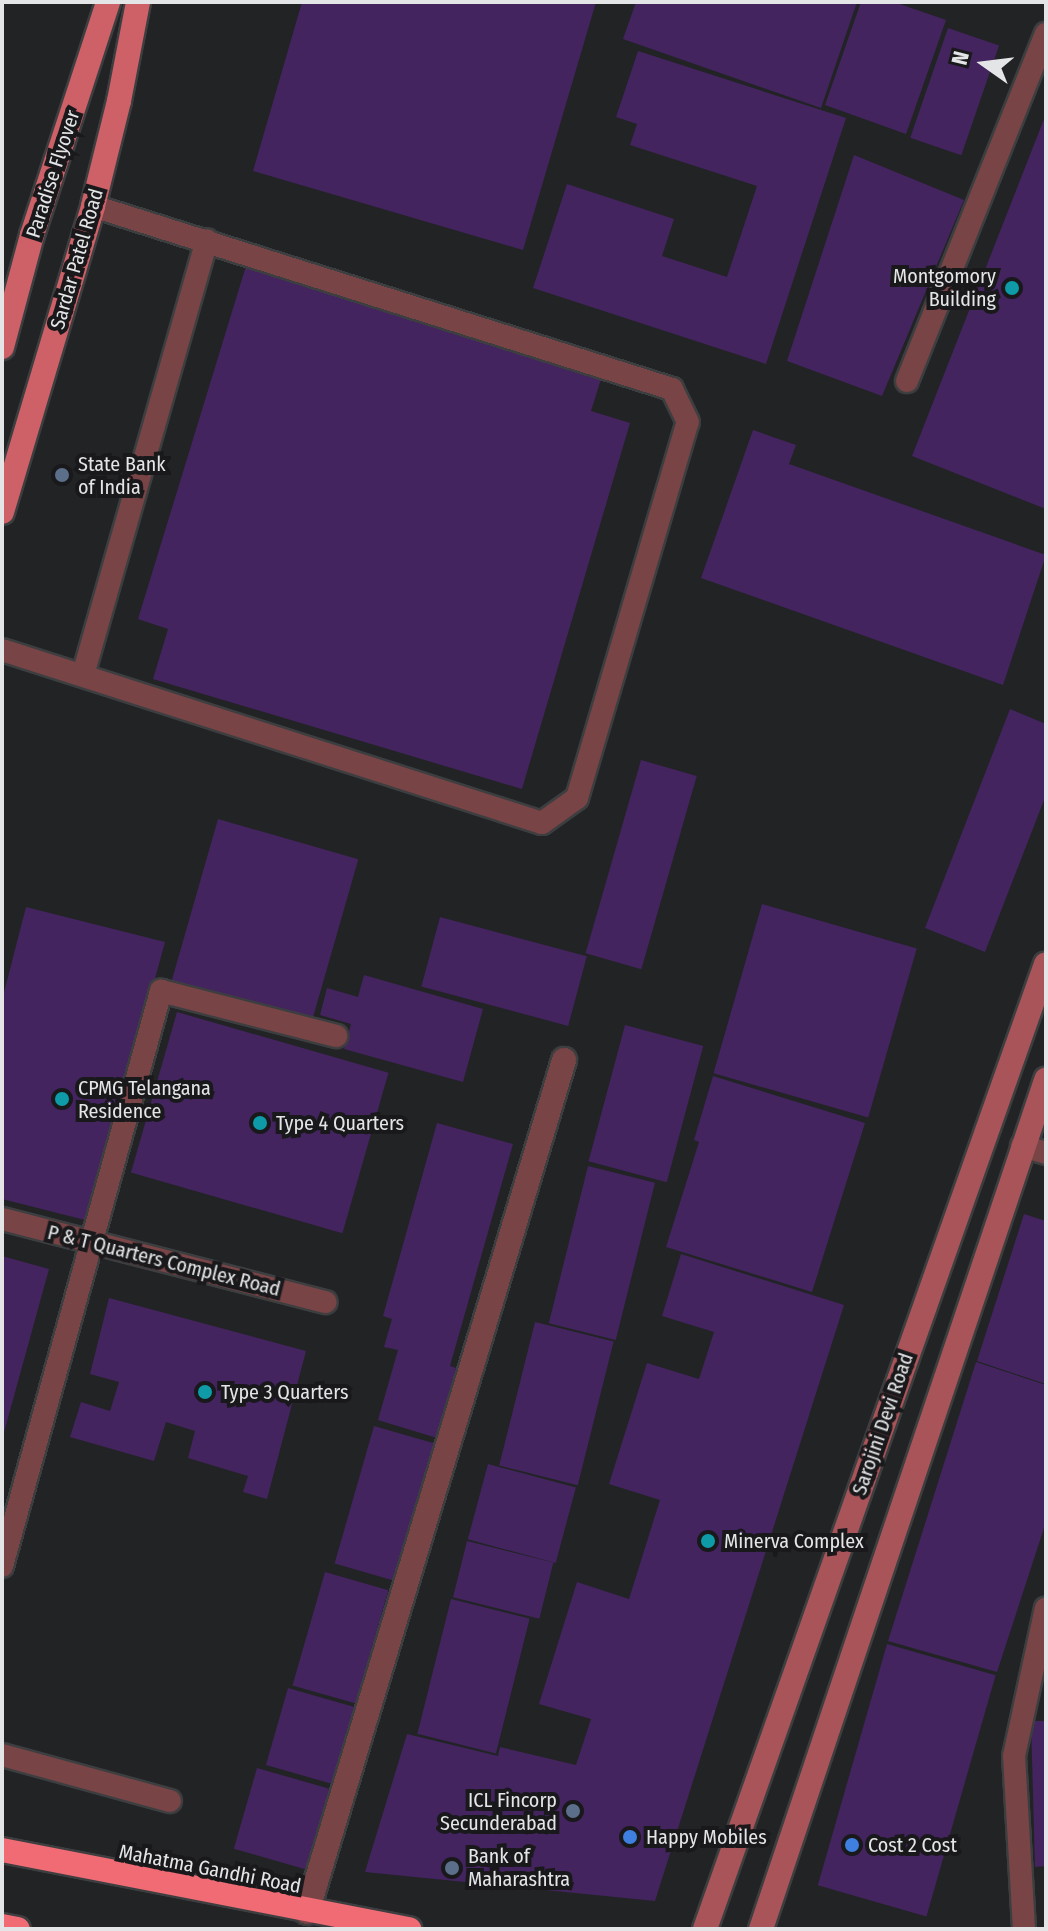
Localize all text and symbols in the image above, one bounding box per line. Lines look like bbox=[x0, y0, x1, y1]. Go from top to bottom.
north arrow bbox=[944, 24, 1024, 104]
text: N bbox=[946, 48, 975, 68]
street label: Paradise Flyover bbox=[21, 107, 85, 241]
street label: Sardar Patel Road bbox=[45, 186, 109, 332]
place label: Montgomory Building bbox=[893, 264, 996, 311]
marker: Montgomory Building bbox=[1003, 279, 1021, 297]
place label: State Bank of India bbox=[78, 452, 166, 499]
marker: State Bank of India bbox=[53, 466, 71, 484]
place label: CPMG Telangana Residence bbox=[78, 1076, 211, 1123]
marker: CPMG Telangana Residence bbox=[53, 1090, 71, 1108]
place label: Type 4 Quarters bbox=[276, 1111, 404, 1135]
marker: Type 4 Quarters bbox=[251, 1114, 269, 1132]
street label: P & T Quarters Complex Road bbox=[45, 1220, 283, 1302]
street label: Sarojini Devi Road bbox=[847, 1350, 919, 1498]
place label: Type 3 Quarters bbox=[221, 1380, 348, 1404]
marker: Type 3 Quarters bbox=[196, 1383, 214, 1401]
place label: Minerva Complex bbox=[724, 1529, 864, 1553]
marker: Minerva Complex bbox=[699, 1532, 717, 1550]
place label: ICL Fincorp Secunderabad bbox=[440, 1788, 557, 1835]
marker: ICL Fincorp Secunderabad bbox=[564, 1802, 582, 1820]
place label: Happy Mobiles bbox=[646, 1825, 767, 1849]
marker: Happy Mobiles bbox=[621, 1828, 639, 1846]
place label: Cost 2 Cost bbox=[868, 1833, 957, 1857]
marker: Cost 2 Cost bbox=[843, 1836, 861, 1854]
street label: Mahatma Gandhi Road bbox=[117, 1840, 303, 1898]
place label: Bank of Maharashtra bbox=[468, 1844, 570, 1891]
marker: Bank of Maharashtra bbox=[443, 1859, 461, 1877]

